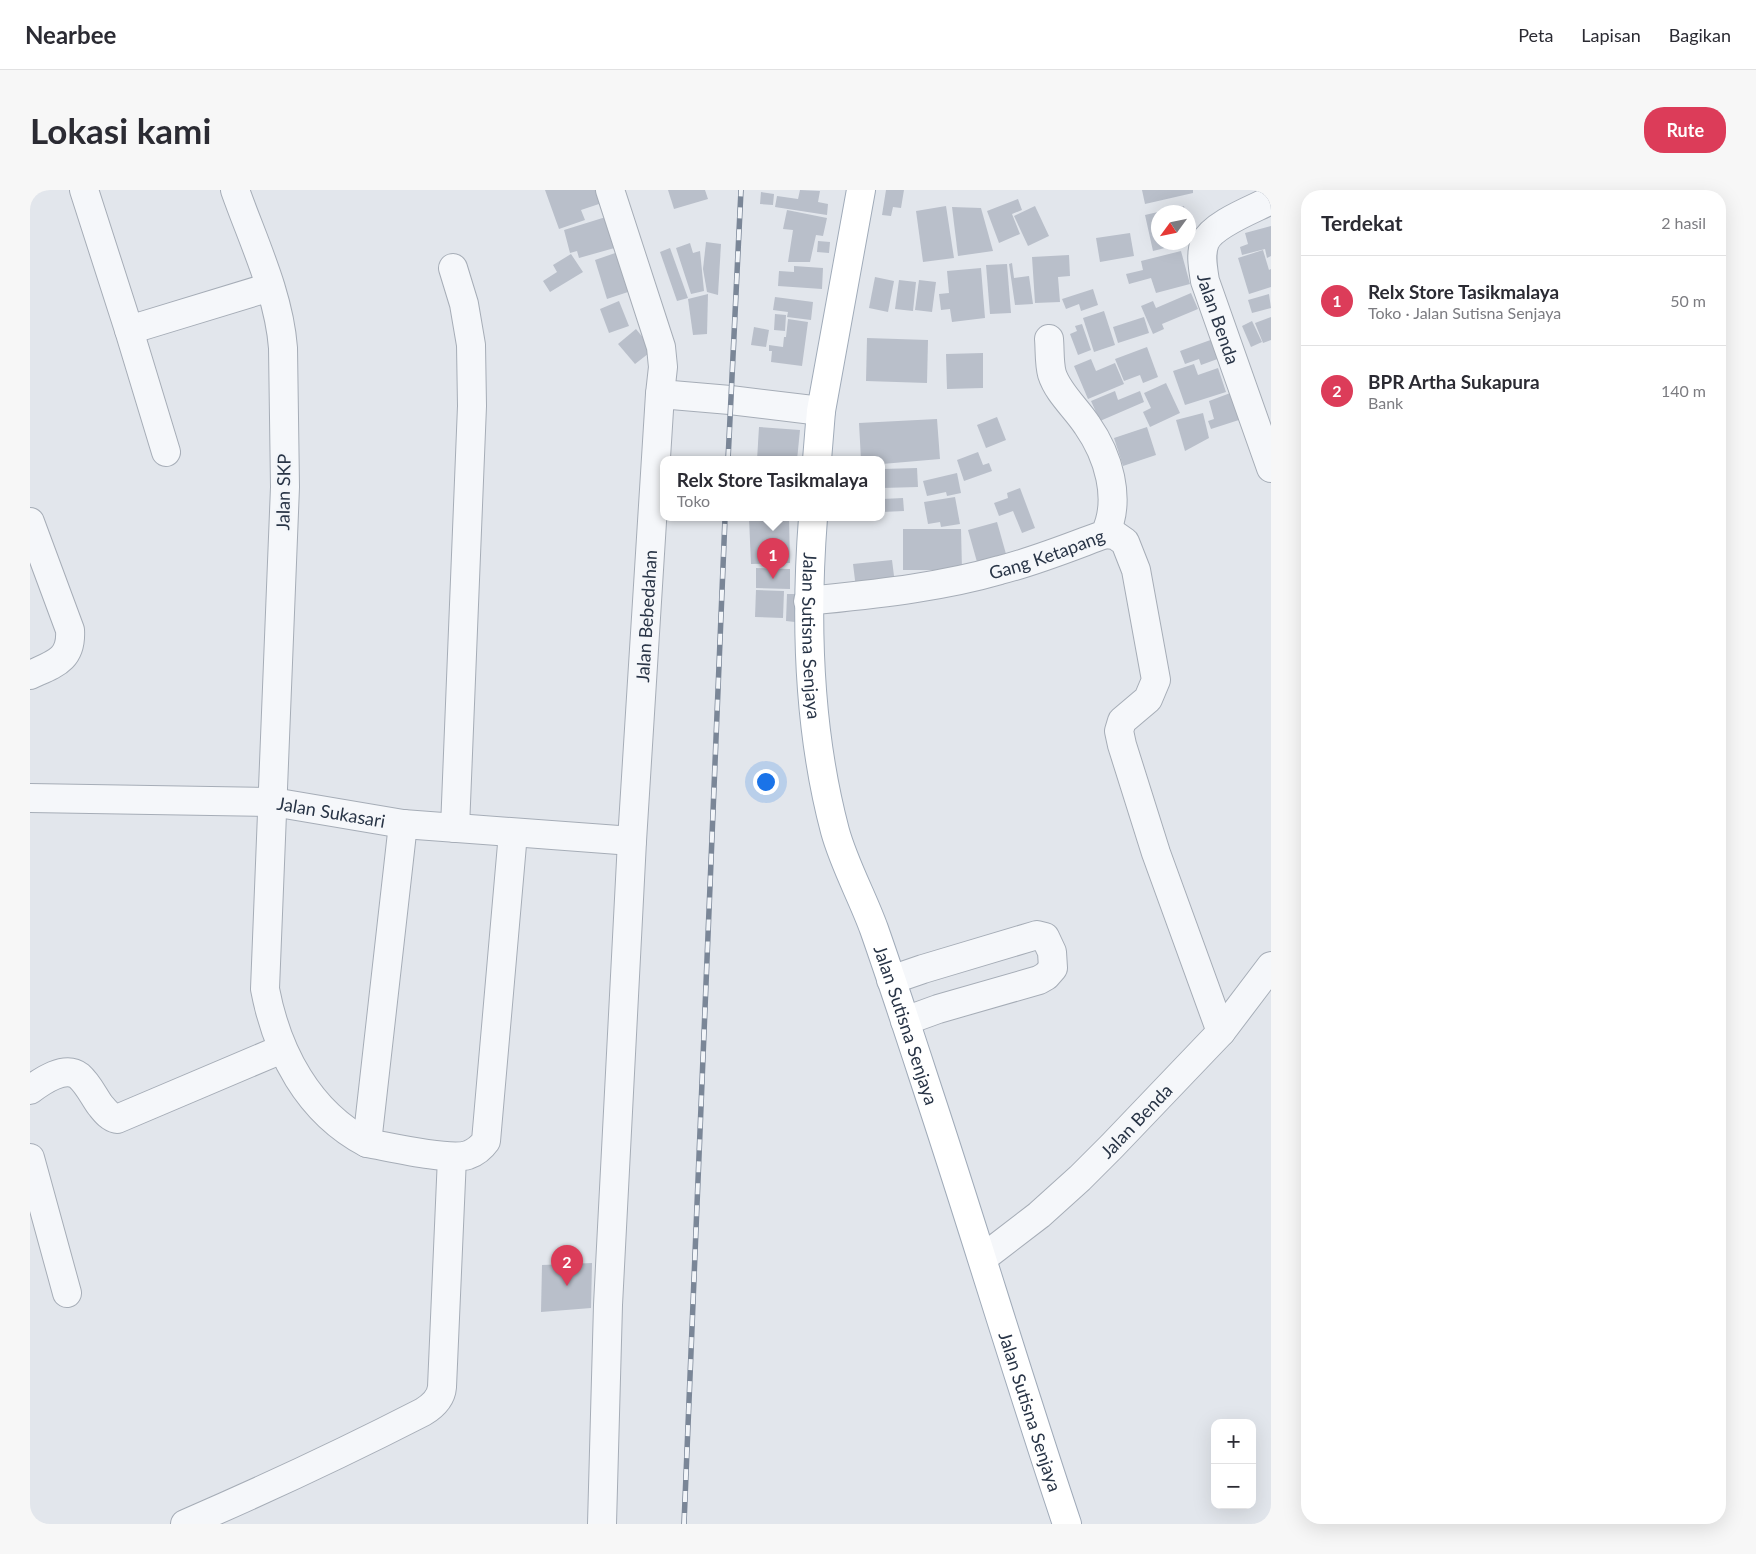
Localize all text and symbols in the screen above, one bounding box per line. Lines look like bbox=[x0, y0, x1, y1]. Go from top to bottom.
text: Nearbee bbox=[25, 20, 116, 49]
text: Peta bbox=[1518, 24, 1553, 46]
text: Lapisan bbox=[1581, 24, 1641, 46]
text: Bagikan bbox=[1669, 24, 1731, 46]
button: Rute bbox=[1644, 107, 1726, 153]
text: Lokasi kami bbox=[30, 109, 211, 151]
north arrow bbox=[1151, 205, 1196, 250]
text: Terdekat bbox=[1321, 210, 1403, 235]
text: 2 hasil bbox=[1661, 213, 1706, 232]
street label: Jalan Benda bbox=[1193, 272, 1244, 367]
text: Relx Store Tasikmalaya bbox=[1368, 280, 1559, 303]
text: 1 bbox=[1332, 291, 1342, 310]
text: 50 m bbox=[1670, 291, 1706, 310]
text: Toko · Jalan Sutisna Senjaya bbox=[1368, 303, 1561, 322]
text: BPR Artha Sukapura bbox=[1368, 370, 1540, 393]
text: 2 bbox=[1332, 381, 1342, 400]
text: 140 m bbox=[1661, 381, 1706, 400]
text: Bank bbox=[1368, 393, 1403, 412]
street label: Jalan SKP bbox=[271, 453, 295, 530]
popup bbox=[660, 456, 885, 521]
text: Relx Store Tasikmalaya bbox=[677, 468, 868, 491]
text: Toko bbox=[677, 491, 710, 510]
street label: Gang Ketapang bbox=[986, 524, 1107, 584]
pin: 1 bbox=[757, 538, 789, 579]
street label: Jalan Bebedahan bbox=[631, 549, 661, 683]
street label: Jalan Sutisna Senjaya bbox=[798, 552, 825, 720]
your location bbox=[753, 769, 779, 795]
street label: Jalan Sukasari bbox=[275, 792, 387, 832]
street label: Jalan Sutisna Senjaya bbox=[869, 942, 943, 1108]
street label: Jalan Benda bbox=[1096, 1079, 1177, 1162]
pin: 2 bbox=[551, 1245, 583, 1286]
street label: Jalan Sutisna Senjaya bbox=[995, 1329, 1066, 1494]
map controls bbox=[1211, 1419, 1256, 1509]
button: + bbox=[1211, 1419, 1256, 1464]
button: − bbox=[1211, 1464, 1256, 1509]

